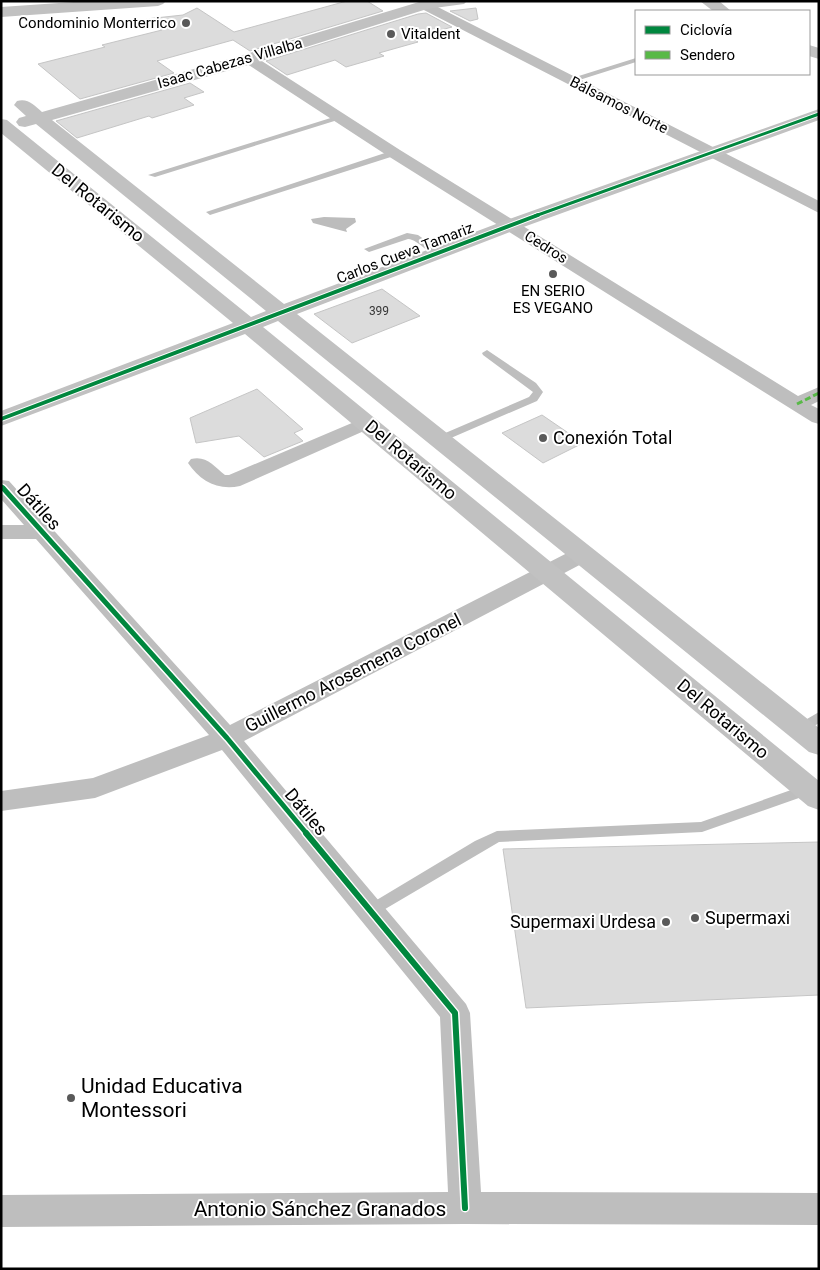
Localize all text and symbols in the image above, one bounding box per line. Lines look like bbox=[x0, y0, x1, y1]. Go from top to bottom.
legend bbox=[635, 10, 810, 75]
place label: Condominio Monterrico bbox=[18, 14, 176, 32]
marker: Condominio Monterrico bbox=[180, 17, 192, 29]
text: Ciclovía bbox=[680, 21, 733, 39]
place label: Vitaldent bbox=[401, 25, 461, 43]
marker: Vitaldent bbox=[385, 28, 397, 40]
street label: Isaac Cabezas Villalba bbox=[155, 34, 305, 92]
text: Sendero bbox=[680, 46, 735, 64]
street label: Bálsamos Norte bbox=[567, 73, 671, 138]
street label: Del Rotarismo bbox=[48, 159, 149, 246]
street label: Carlos Cueva Tamariz bbox=[334, 219, 476, 287]
street label: Cedros bbox=[521, 227, 571, 267]
marker: EN SERIO ES VEGANO bbox=[547, 268, 559, 280]
place label: EN SERIO ES VEGANO bbox=[513, 282, 593, 317]
house number: 399 bbox=[369, 304, 389, 318]
street label: Del Rotarismo bbox=[361, 415, 461, 504]
place label: Conexión Total bbox=[553, 427, 672, 448]
marker: Conexión Total bbox=[537, 432, 549, 444]
street label: Dátiles bbox=[13, 479, 66, 534]
street label: Guillermo Arosemena Coronel bbox=[241, 609, 464, 736]
street label: Del Rotarismo bbox=[673, 674, 773, 763]
street label: Dátiles bbox=[281, 784, 332, 840]
place label: Supermaxi bbox=[705, 907, 790, 928]
place label: Supermaxi Urdesa bbox=[510, 911, 656, 932]
marker: Supermaxi bbox=[689, 912, 701, 924]
marker: Supermaxi Urdesa bbox=[660, 916, 672, 928]
place label: Unidad Educativa Montessori bbox=[81, 1074, 243, 1122]
marker: Unidad Educativa Montessori bbox=[65, 1092, 77, 1104]
street label: Antonio Sánchez Granados bbox=[194, 1197, 446, 1221]

